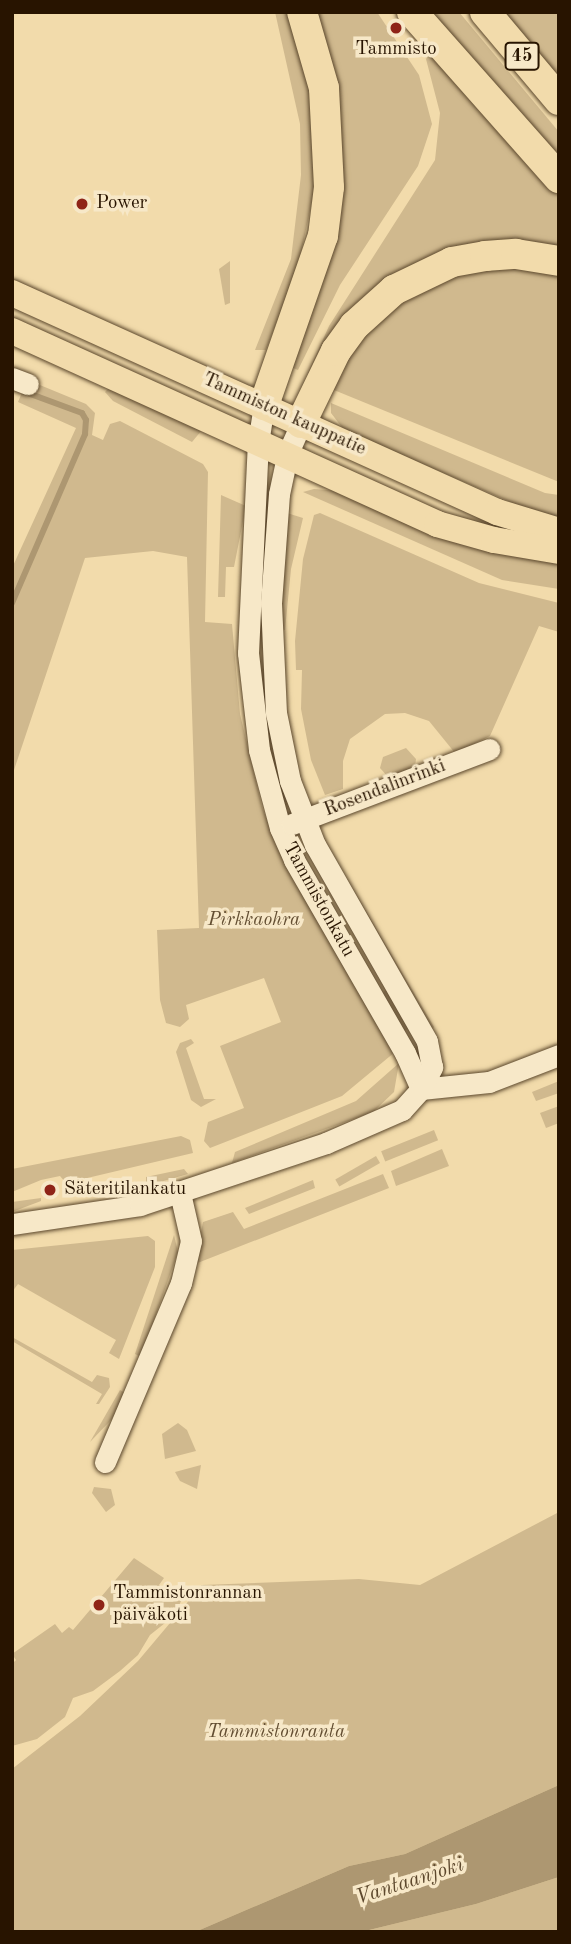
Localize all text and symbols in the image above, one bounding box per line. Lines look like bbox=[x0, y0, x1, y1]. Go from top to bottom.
marker: Tammisto bbox=[388, 20, 404, 36]
place label: Tammisto bbox=[355, 39, 437, 61]
road number: 45 bbox=[504, 42, 540, 70]
place label: Power bbox=[96, 193, 147, 215]
marker: Power bbox=[74, 196, 90, 212]
street label: Tammiston kauppatie bbox=[199, 369, 369, 461]
street label: Rosendalinrinki bbox=[321, 755, 449, 823]
street label: Tammistonkatu bbox=[277, 839, 359, 961]
park label: Pirkkaohra bbox=[208, 910, 300, 932]
place label: Säteritilankatu bbox=[64, 1179, 186, 1201]
marker: Säteritilankatu bbox=[42, 1182, 58, 1198]
place label: Tammistonrannan päiväkoti bbox=[113, 1583, 262, 1627]
marker: Tammistonrannan päiväkoti bbox=[91, 1597, 107, 1613]
park label: Tammistonranta bbox=[207, 1722, 345, 1744]
water label: Vantaanjoki bbox=[353, 1853, 467, 1911]

